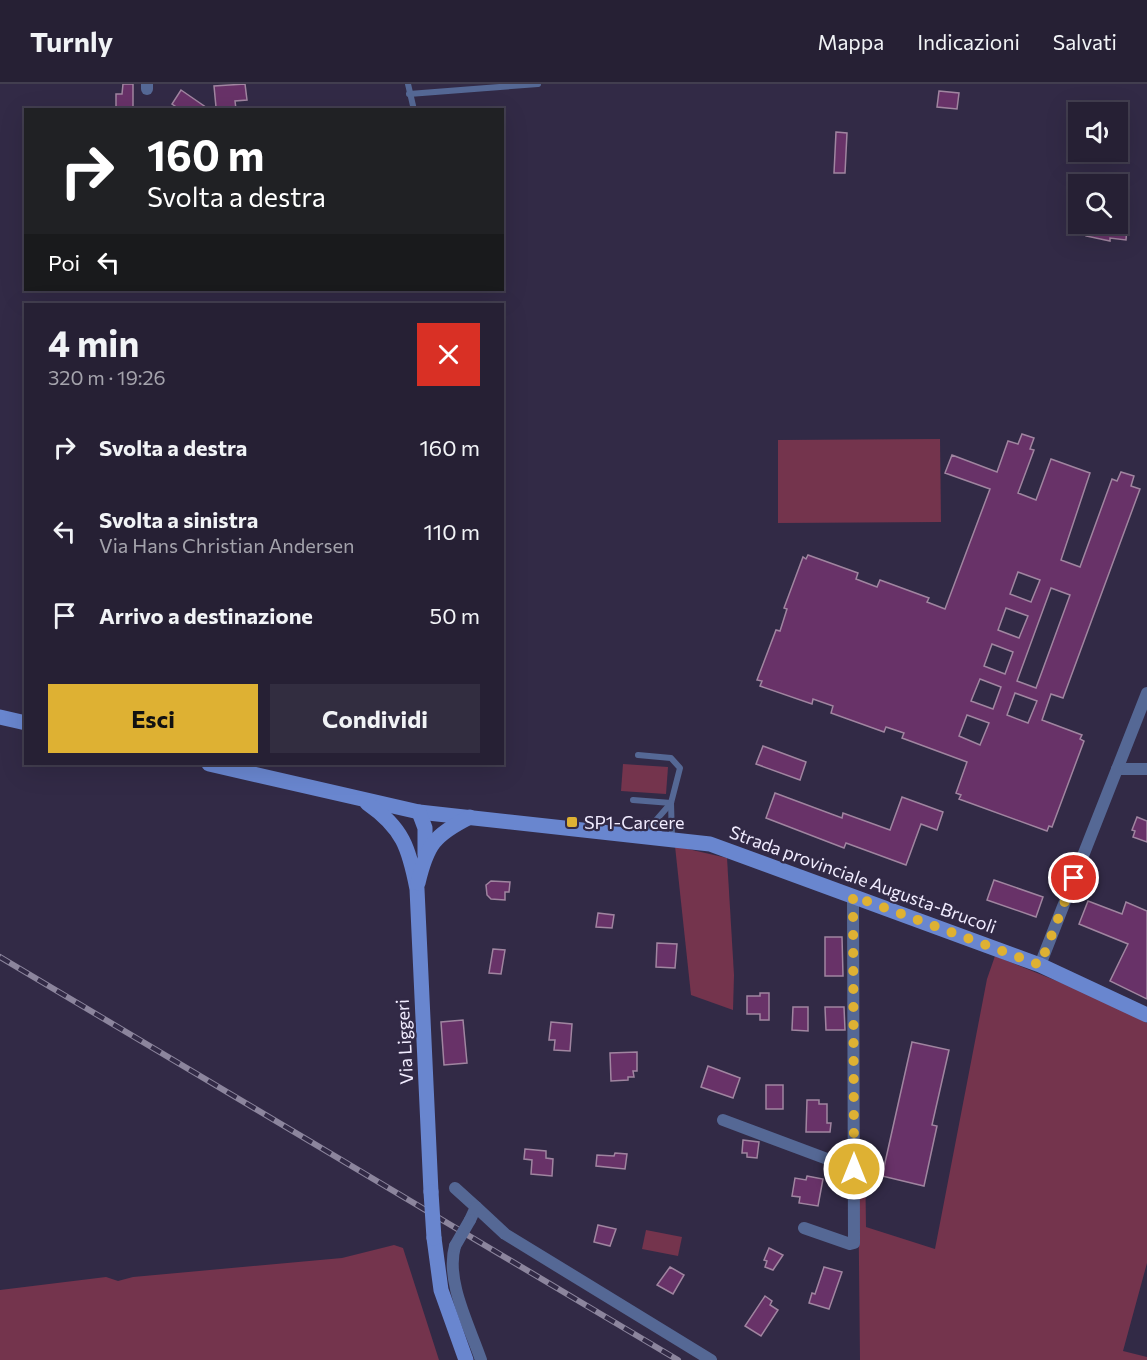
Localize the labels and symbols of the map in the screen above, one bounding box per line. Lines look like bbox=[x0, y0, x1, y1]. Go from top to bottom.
place label: SP1-Carcere bbox=[584, 811, 685, 833]
marker: SP1-Carcere bbox=[565, 815, 579, 829]
street label: Strada provinciale Augusta-Brucoli bbox=[727, 820, 999, 938]
pin bbox=[1048, 852, 1099, 903]
street label: Via Liggeri bbox=[391, 999, 417, 1085]
position arrow bbox=[822, 1137, 886, 1201]

